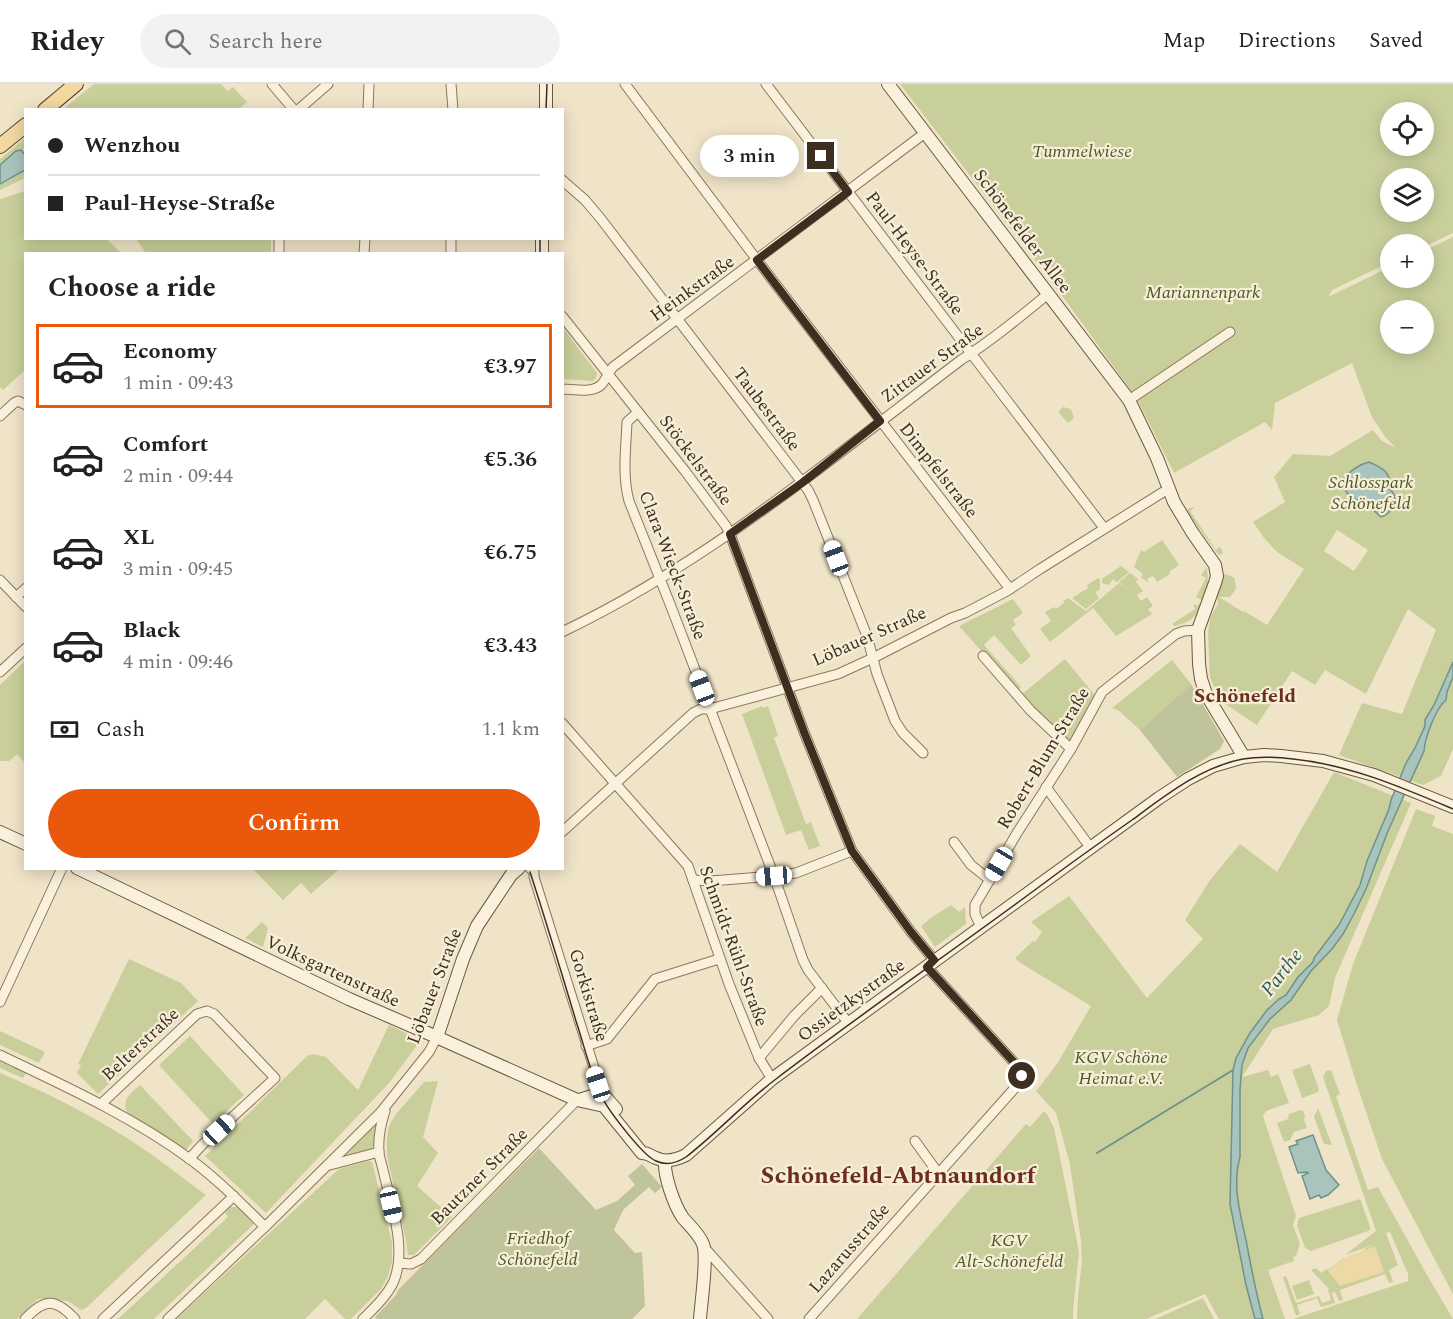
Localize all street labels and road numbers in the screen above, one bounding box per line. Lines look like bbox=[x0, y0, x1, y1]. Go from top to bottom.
street label: Schönefelder Allee bbox=[967, 163, 1078, 299]
street label: Paul-Heyse-Straße bbox=[859, 186, 970, 321]
street label: Heinkstraße bbox=[644, 248, 740, 328]
street label: Zittauer Straße bbox=[875, 317, 989, 410]
street label: Taubestraße bbox=[726, 362, 807, 457]
street label: Stöckelstraße bbox=[652, 409, 739, 512]
street label: Dimpfelstraße bbox=[892, 417, 985, 524]
street label: Clara-Wieck-Straße bbox=[632, 487, 713, 644]
street label: Löbauer Straße bbox=[808, 599, 931, 674]
street label: Robert-Blum-Straße bbox=[990, 682, 1097, 834]
street label: Schmidt-Rühl-Straße bbox=[692, 862, 775, 1030]
street label: Löbauer Straße bbox=[400, 924, 469, 1048]
street label: Volksgartenstraße bbox=[261, 928, 405, 1014]
street label: Gorkistraße bbox=[562, 945, 615, 1045]
street label: Ossietzkystraße bbox=[792, 952, 911, 1049]
street label: Belterstraße bbox=[95, 1001, 185, 1088]
street label: Bautzner Straße bbox=[424, 1121, 534, 1231]
street label: Lazarusstraße bbox=[802, 1197, 896, 1300]

